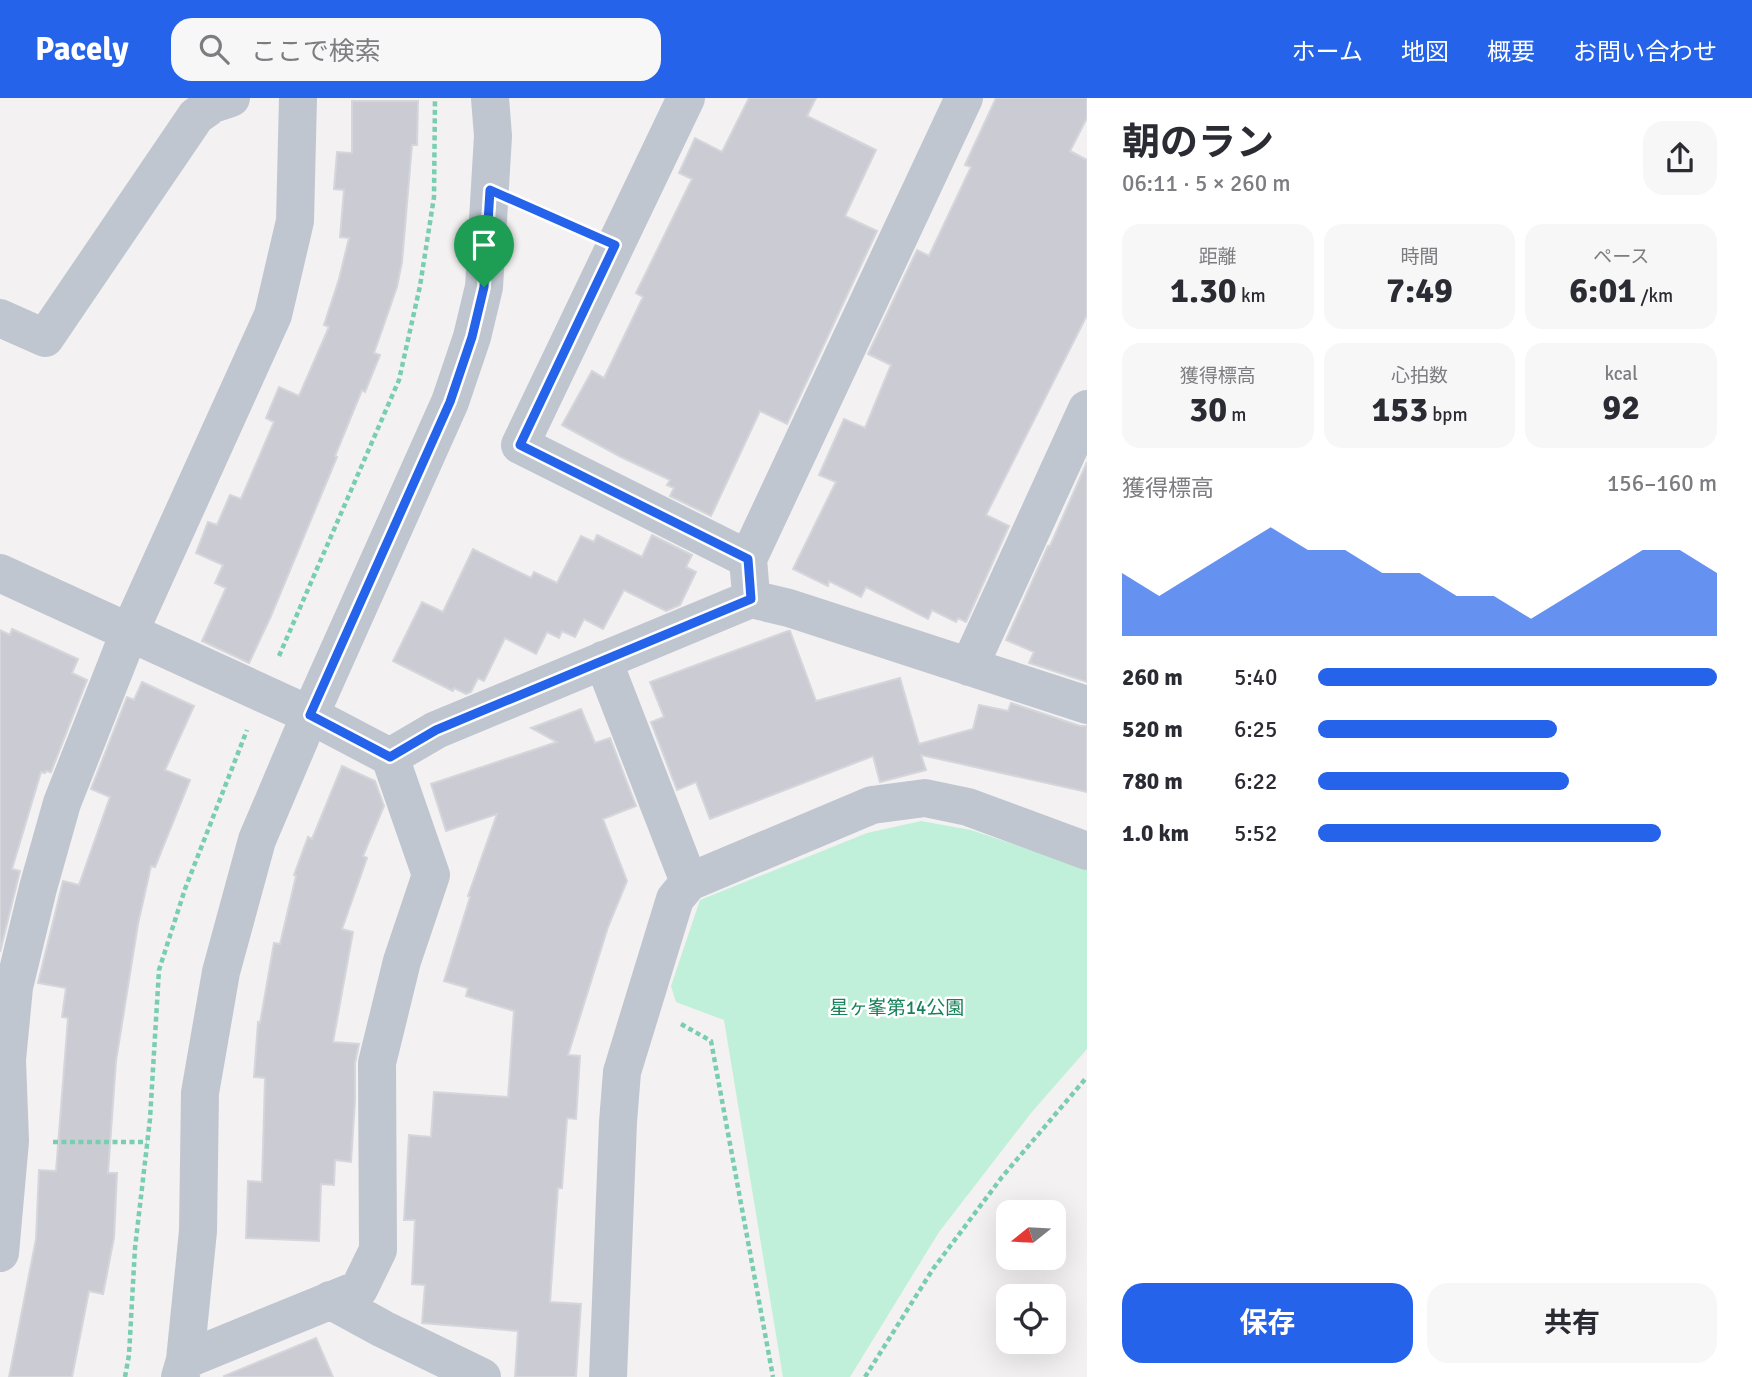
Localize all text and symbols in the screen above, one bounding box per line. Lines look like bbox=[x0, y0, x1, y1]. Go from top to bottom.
search box bbox=[171, 18, 661, 81]
text: Pacely bbox=[35, 29, 129, 70]
icon: search bbox=[195, 30, 233, 68]
text: ここで検索 bbox=[251, 36, 381, 68]
text: ホーム bbox=[1292, 37, 1363, 67]
text: 地図 bbox=[1401, 37, 1449, 67]
text: 概要 bbox=[1487, 37, 1535, 67]
text: お問い合わせ bbox=[1573, 37, 1717, 67]
text: 朝のラン bbox=[1122, 119, 1274, 166]
button: share bbox=[1643, 121, 1717, 195]
text: 06:11 · 5 × 260 m bbox=[1122, 169, 1291, 198]
pin bbox=[454, 215, 514, 287]
icon: arrive bbox=[465, 226, 503, 264]
text: 距離 bbox=[1199, 245, 1237, 269]
text: 時間 bbox=[1400, 245, 1439, 269]
text: ペース bbox=[1593, 245, 1649, 269]
text: 1.30 bbox=[1170, 269, 1237, 312]
text: 7:49 bbox=[1386, 269, 1453, 312]
text: 6:01 bbox=[1569, 269, 1636, 312]
text: km bbox=[1237, 284, 1266, 308]
text: /km bbox=[1636, 284, 1673, 308]
text: kcal bbox=[1605, 362, 1638, 386]
text: 獲得標高 bbox=[1180, 364, 1256, 388]
text: 心拍数 bbox=[1391, 364, 1448, 388]
text: 92 bbox=[1602, 386, 1640, 429]
text: 30 bbox=[1189, 388, 1227, 431]
text: 153 bbox=[1371, 388, 1428, 431]
text: m bbox=[1227, 403, 1246, 427]
text: bpm bbox=[1428, 403, 1468, 427]
text: 156–160 m bbox=[1607, 469, 1717, 498]
text: 獲得標高 bbox=[1122, 474, 1214, 503]
text: 260 m bbox=[1122, 663, 1183, 692]
text: 5:40 bbox=[1234, 663, 1277, 692]
text: 520 m bbox=[1122, 715, 1183, 744]
text: 6:25 bbox=[1234, 715, 1277, 744]
text: 780 m bbox=[1122, 767, 1183, 796]
text: 6:22 bbox=[1234, 767, 1277, 796]
text: 1.0 km bbox=[1122, 819, 1189, 848]
text: 5:52 bbox=[1234, 819, 1277, 848]
park label: 星ヶ峯第14公園 bbox=[830, 996, 964, 1020]
north arrow bbox=[996, 1200, 1066, 1270]
map controls bbox=[996, 1200, 1066, 1354]
button: 保存 bbox=[1122, 1283, 1413, 1363]
button: 共有 bbox=[1427, 1283, 1717, 1363]
button: locate bbox=[996, 1284, 1066, 1354]

